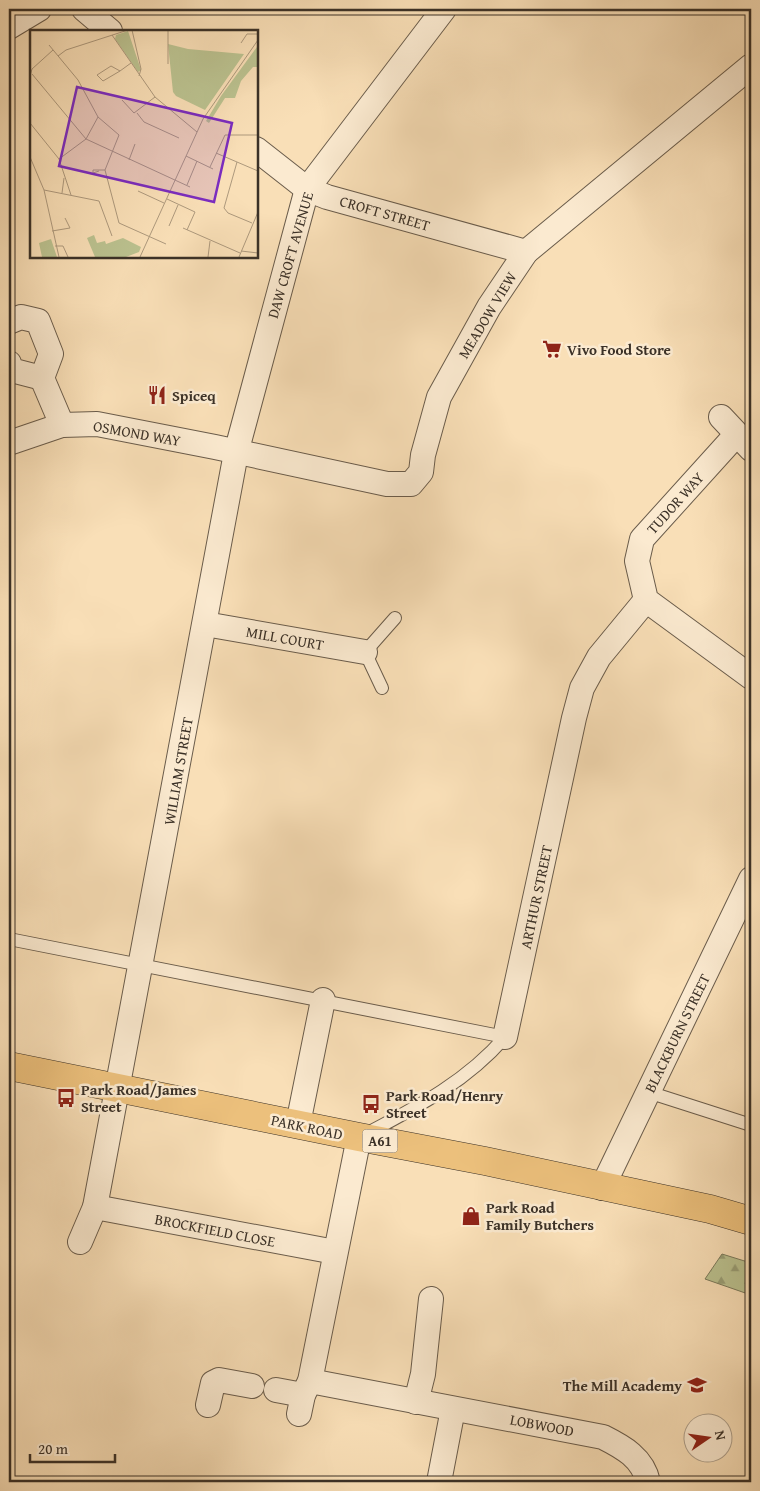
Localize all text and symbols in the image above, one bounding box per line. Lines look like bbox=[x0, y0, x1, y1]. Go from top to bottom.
inset map bbox=[30, 30, 258, 258]
street label: DAW CROFT AVENUE bbox=[262, 189, 318, 321]
street label: CROFT STREET bbox=[337, 190, 433, 236]
street label: MEADOW VIEW bbox=[453, 267, 521, 362]
supermarket icon: Vivo Food Store bbox=[541, 338, 563, 360]
place label: Vivo Food Store bbox=[567, 339, 671, 360]
restaurant icon: Spiceq bbox=[146, 384, 168, 406]
place label: Spiceq bbox=[172, 385, 216, 406]
street label: OSMOND WAY bbox=[92, 415, 182, 451]
street label: TUDOR WAY bbox=[641, 467, 709, 539]
street label: MILL COURT bbox=[244, 621, 326, 655]
street label: WILLIAM STREET bbox=[158, 715, 198, 827]
street label: ARTHUR STREET bbox=[515, 843, 557, 951]
street label: BLACKBURN STREET bbox=[639, 970, 715, 1096]
place label: Park Road/James Street bbox=[81, 1079, 196, 1117]
place label: Park Road/Henry Street bbox=[386, 1085, 503, 1123]
bus stop icon: Park Road/James Street bbox=[55, 1087, 77, 1109]
bus stop icon: Park Road/Henry Street bbox=[360, 1093, 382, 1115]
street label: PARK ROAD bbox=[269, 1109, 345, 1145]
road number: A61 bbox=[362, 1130, 398, 1152]
place label: Park Road Family Butchers bbox=[486, 1197, 594, 1235]
shop icon: Park Road Family Butchers bbox=[460, 1205, 482, 1227]
street label: BROCKFIELD CLOSE bbox=[153, 1208, 277, 1252]
school or university icon: The Mill Academy bbox=[686, 1374, 708, 1396]
place label: The Mill Academy bbox=[563, 1375, 682, 1396]
street label: LOBWOOD bbox=[508, 1409, 576, 1441]
north arrow bbox=[682, 1414, 732, 1464]
text: N bbox=[710, 1428, 732, 1443]
scale bar bbox=[30, 1431, 115, 1463]
text: 20 m bbox=[38, 1438, 69, 1459]

